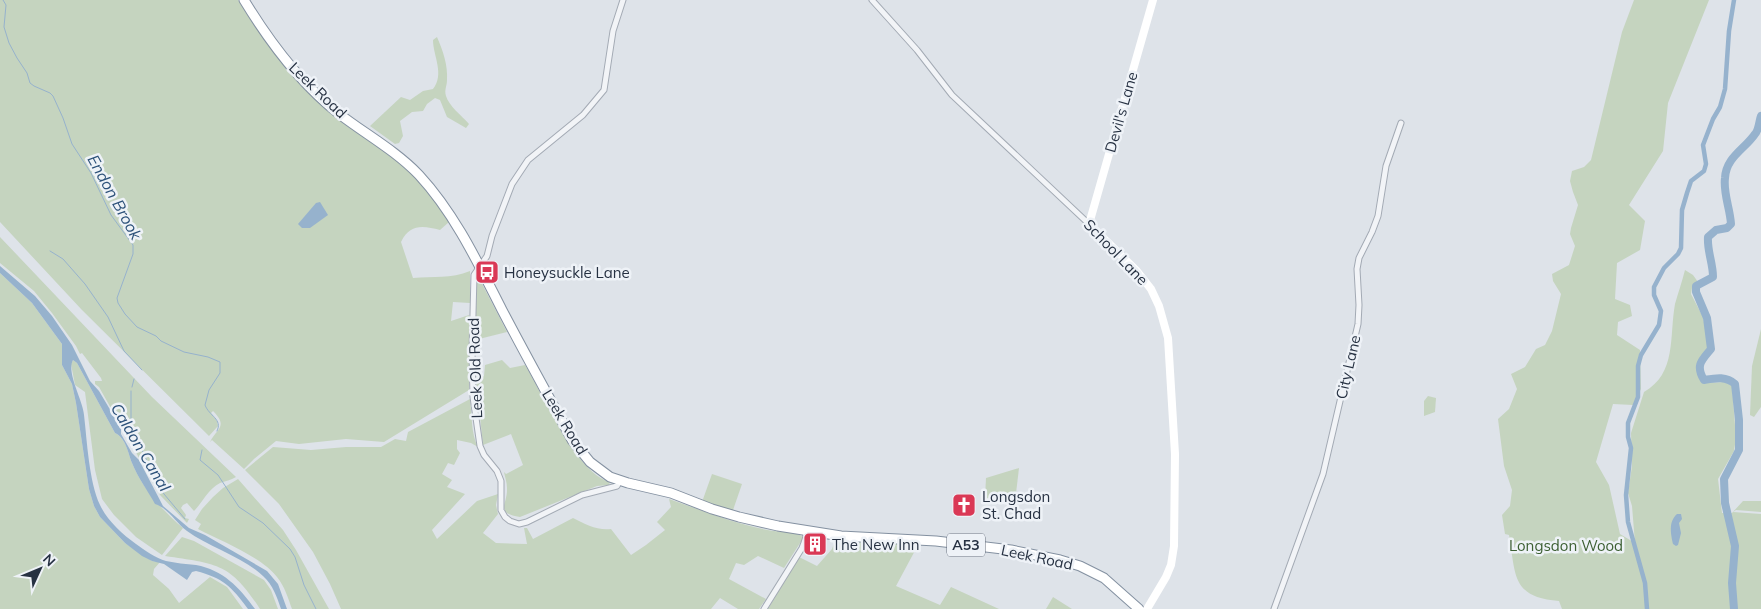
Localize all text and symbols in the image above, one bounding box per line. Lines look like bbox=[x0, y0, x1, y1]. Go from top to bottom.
street label: Leek Road bbox=[285, 58, 351, 122]
street label: Devil's Lane bbox=[1100, 69, 1142, 155]
water label: Endon Brook bbox=[83, 151, 147, 244]
street label: School Lane bbox=[1080, 215, 1152, 289]
bus stop icon: Honeysuckle Lane bbox=[474, 259, 500, 285]
place label: Honeysuckle Lane bbox=[504, 263, 630, 282]
street label: Leek Old Road bbox=[464, 317, 486, 419]
street label: City Lane bbox=[1331, 333, 1365, 401]
street label: Leek Road bbox=[538, 386, 592, 458]
water label: Caldon Canal bbox=[107, 399, 175, 495]
place label: Longsdon St. Chad bbox=[982, 487, 1050, 523]
church icon: Longsdon St. Chad bbox=[951, 492, 977, 518]
building icon: The New Inn bbox=[802, 531, 828, 557]
road number: A53 bbox=[947, 534, 985, 556]
place label: The New Inn bbox=[832, 535, 920, 554]
park label: Longsdon Wood bbox=[1509, 536, 1623, 555]
street label: Leek Road bbox=[999, 540, 1075, 574]
north arrow bbox=[15, 544, 65, 594]
text: N bbox=[39, 550, 59, 570]

